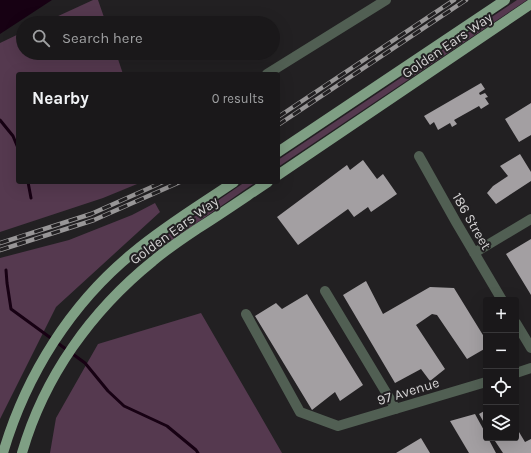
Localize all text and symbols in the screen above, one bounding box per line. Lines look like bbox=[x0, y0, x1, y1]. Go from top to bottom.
street label: Golden Ears Way bbox=[399, 9, 496, 82]
search box bbox=[16, 16, 280, 60]
icon: search bbox=[30, 27, 52, 49]
text: Search here bbox=[62, 29, 143, 47]
text: Nearby bbox=[32, 88, 89, 108]
text: 0 results bbox=[212, 91, 264, 106]
street label: 186 Street bbox=[448, 190, 495, 253]
street label: Golden Ears Way bbox=[127, 192, 222, 268]
map controls bbox=[483, 297, 519, 441]
button: + bbox=[483, 297, 519, 333]
button: − bbox=[483, 333, 519, 369]
button: locate bbox=[483, 369, 519, 405]
street label: 97 Avenue bbox=[375, 374, 441, 409]
button: layers bbox=[483, 405, 519, 441]

